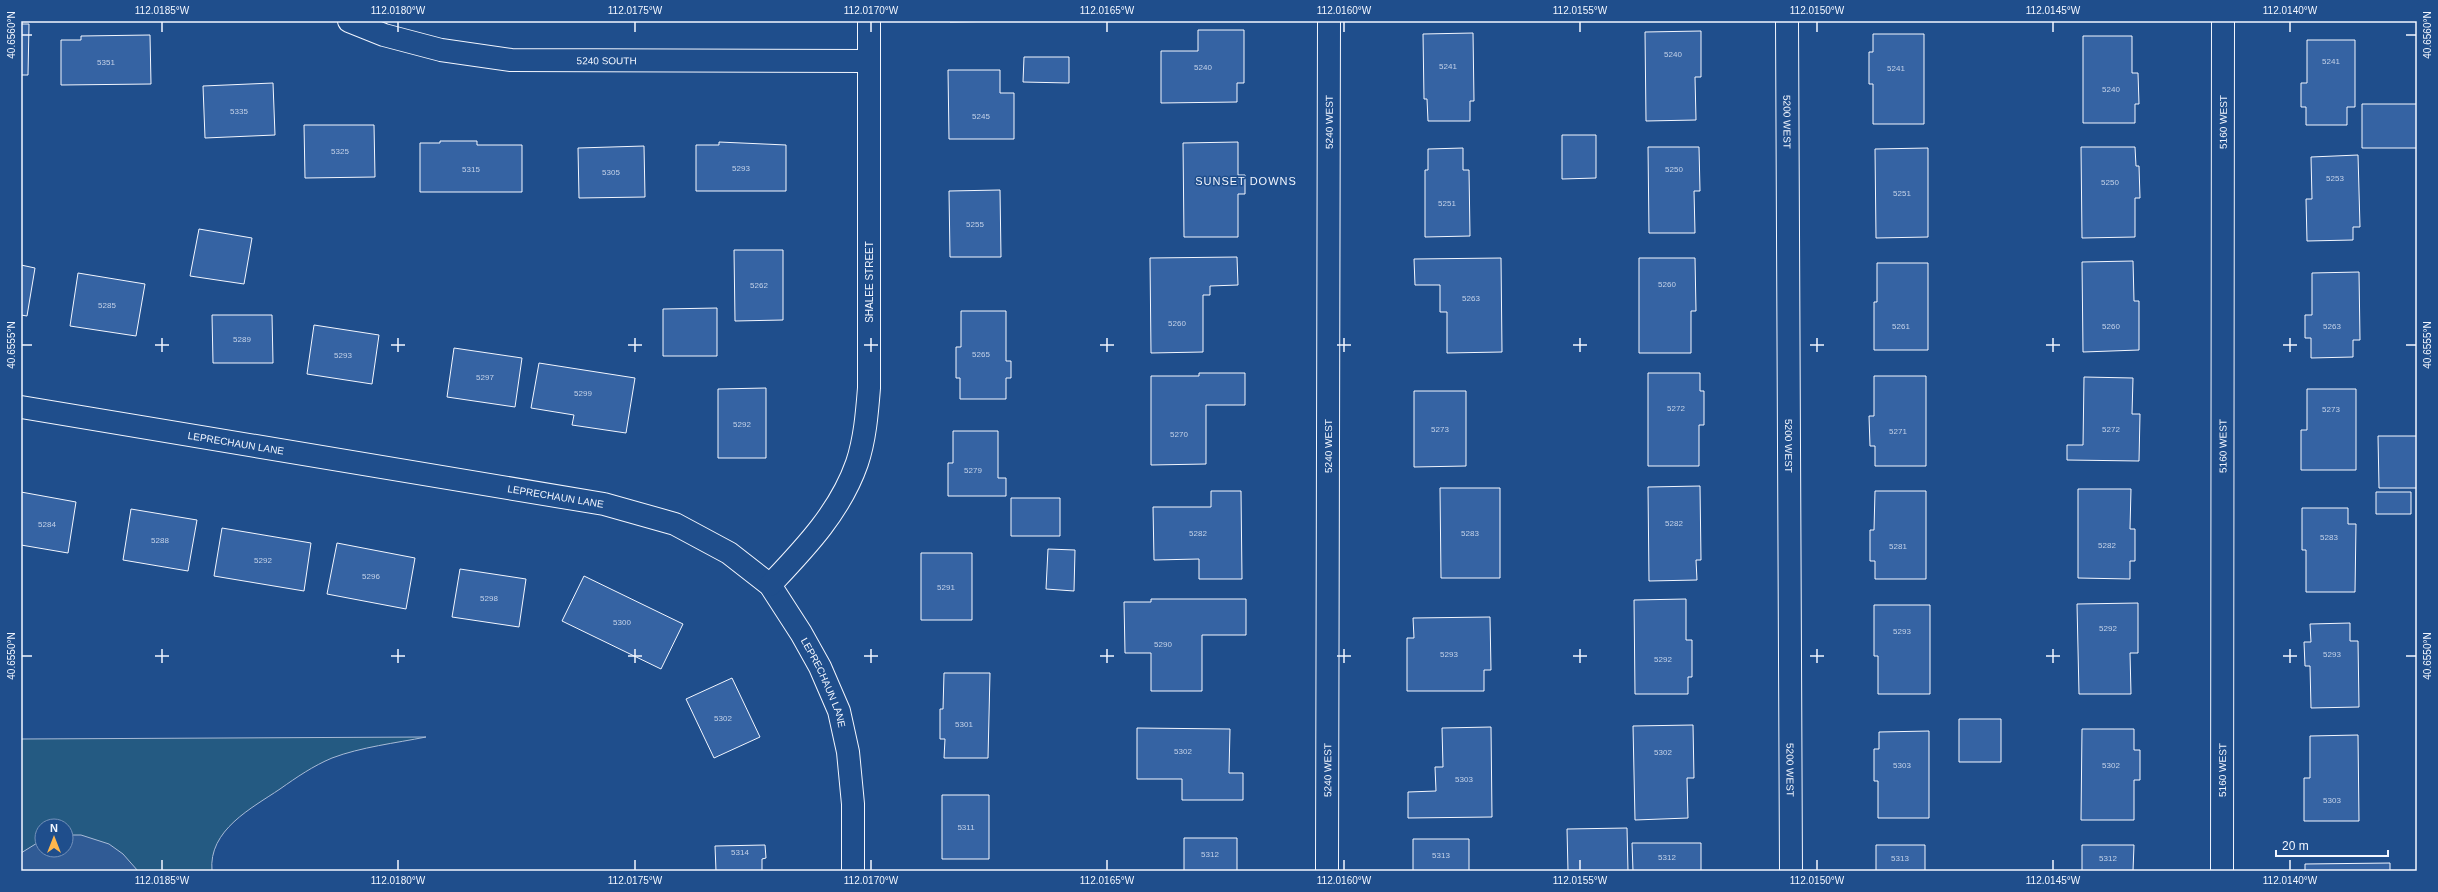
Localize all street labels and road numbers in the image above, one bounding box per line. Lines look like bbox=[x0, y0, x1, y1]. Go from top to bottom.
street label: 5240 SOUTH bbox=[577, 55, 637, 66]
street label: 5240 WEST bbox=[1323, 95, 1334, 149]
street label: 5200 WEST bbox=[1782, 95, 1793, 149]
street label: 5160 WEST bbox=[2217, 95, 2228, 149]
street label: SHALEE STREET bbox=[864, 241, 875, 323]
street label: 5240 WEST bbox=[1322, 419, 1334, 473]
street label: 5200 WEST bbox=[1783, 419, 1795, 473]
street label: 5160 WEST bbox=[2217, 419, 2228, 473]
street label: LEPRECHAUN LANE bbox=[187, 429, 285, 456]
street label: LEPRECHAUN LANE bbox=[507, 483, 605, 509]
street label: LEPRECHAUN LANE bbox=[799, 636, 848, 729]
street label: 5240 WEST bbox=[1322, 743, 1333, 797]
street label: 5200 WEST bbox=[1785, 743, 1796, 797]
street label: 5160 WEST bbox=[2217, 743, 2228, 797]

